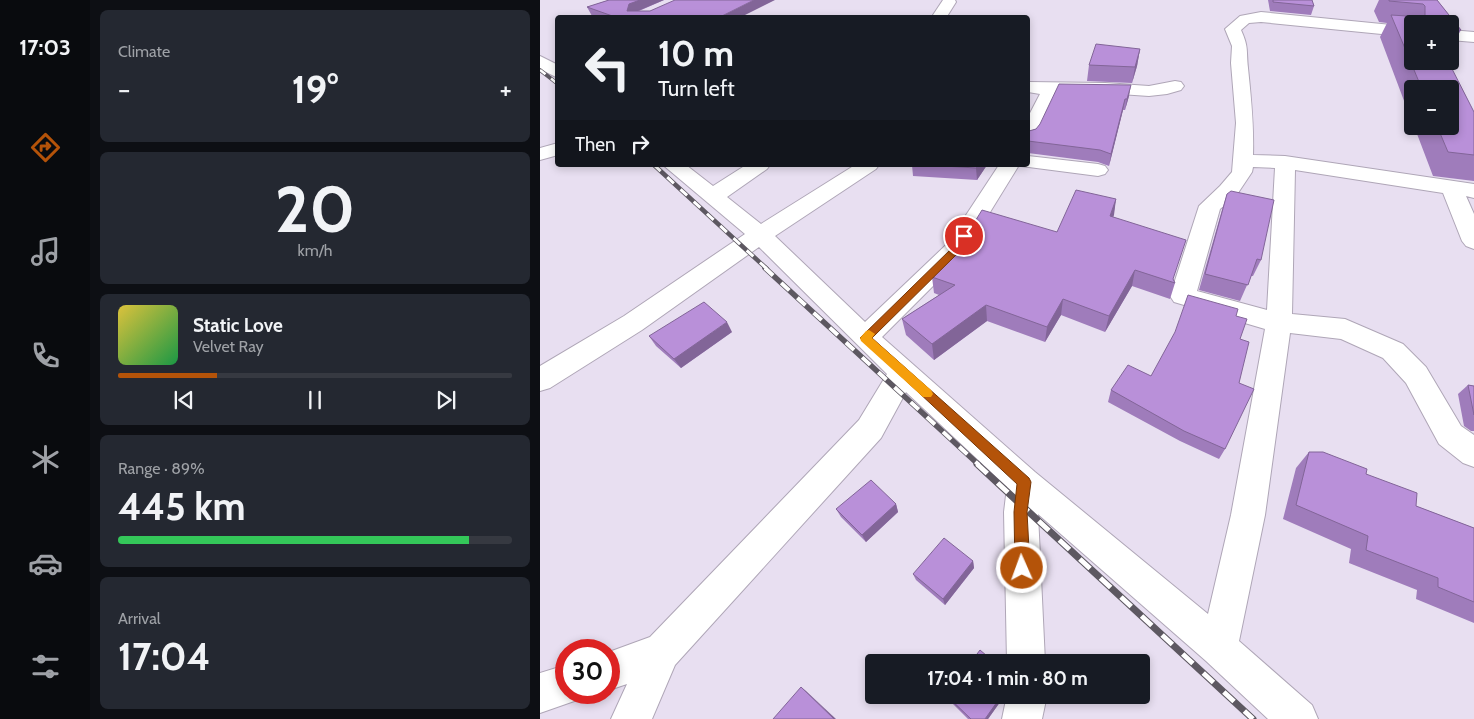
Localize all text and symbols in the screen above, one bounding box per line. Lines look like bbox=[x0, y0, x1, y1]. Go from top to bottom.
map controls bbox=[1404, 15, 1459, 135]
button: + bbox=[1404, 15, 1459, 70]
text: 10 m bbox=[658, 32, 734, 75]
text: 17:03 bbox=[19, 34, 71, 61]
icon: left bbox=[575, 35, 640, 100]
text: Climate bbox=[118, 42, 170, 61]
text: 19° bbox=[292, 66, 338, 113]
text: − bbox=[118, 72, 130, 106]
text: + bbox=[500, 72, 512, 106]
text: Turn left bbox=[658, 75, 735, 102]
button: − bbox=[1404, 80, 1459, 135]
icon: directions bbox=[28, 130, 63, 165]
icon: right bbox=[626, 130, 654, 158]
text: Then bbox=[575, 133, 616, 156]
text: 20 bbox=[275, 169, 355, 248]
pin bbox=[943, 215, 985, 257]
icon: arrive bbox=[950, 222, 978, 250]
icon: music bbox=[28, 234, 63, 269]
text: km/h bbox=[297, 241, 333, 260]
text: Static Love bbox=[193, 314, 283, 337]
text: Velvet Ray bbox=[193, 337, 264, 356]
icon: phone bbox=[28, 338, 63, 373]
icon: previous bbox=[170, 386, 198, 414]
icon: pause bbox=[301, 386, 329, 414]
icon: next bbox=[432, 386, 460, 414]
icon: climate bbox=[28, 442, 63, 477]
text: Range · 89% bbox=[118, 459, 205, 478]
text: 445 km bbox=[118, 483, 246, 530]
position arrow bbox=[995, 541, 1047, 593]
icon: car bbox=[28, 546, 63, 581]
text: Arrival bbox=[118, 609, 161, 628]
text: 17:04 bbox=[118, 633, 210, 680]
speed limit sign: 30 bbox=[555, 639, 620, 704]
icon: filters bbox=[28, 649, 63, 684]
text: 17:04 · 1 min · 80 m bbox=[927, 667, 1088, 690]

